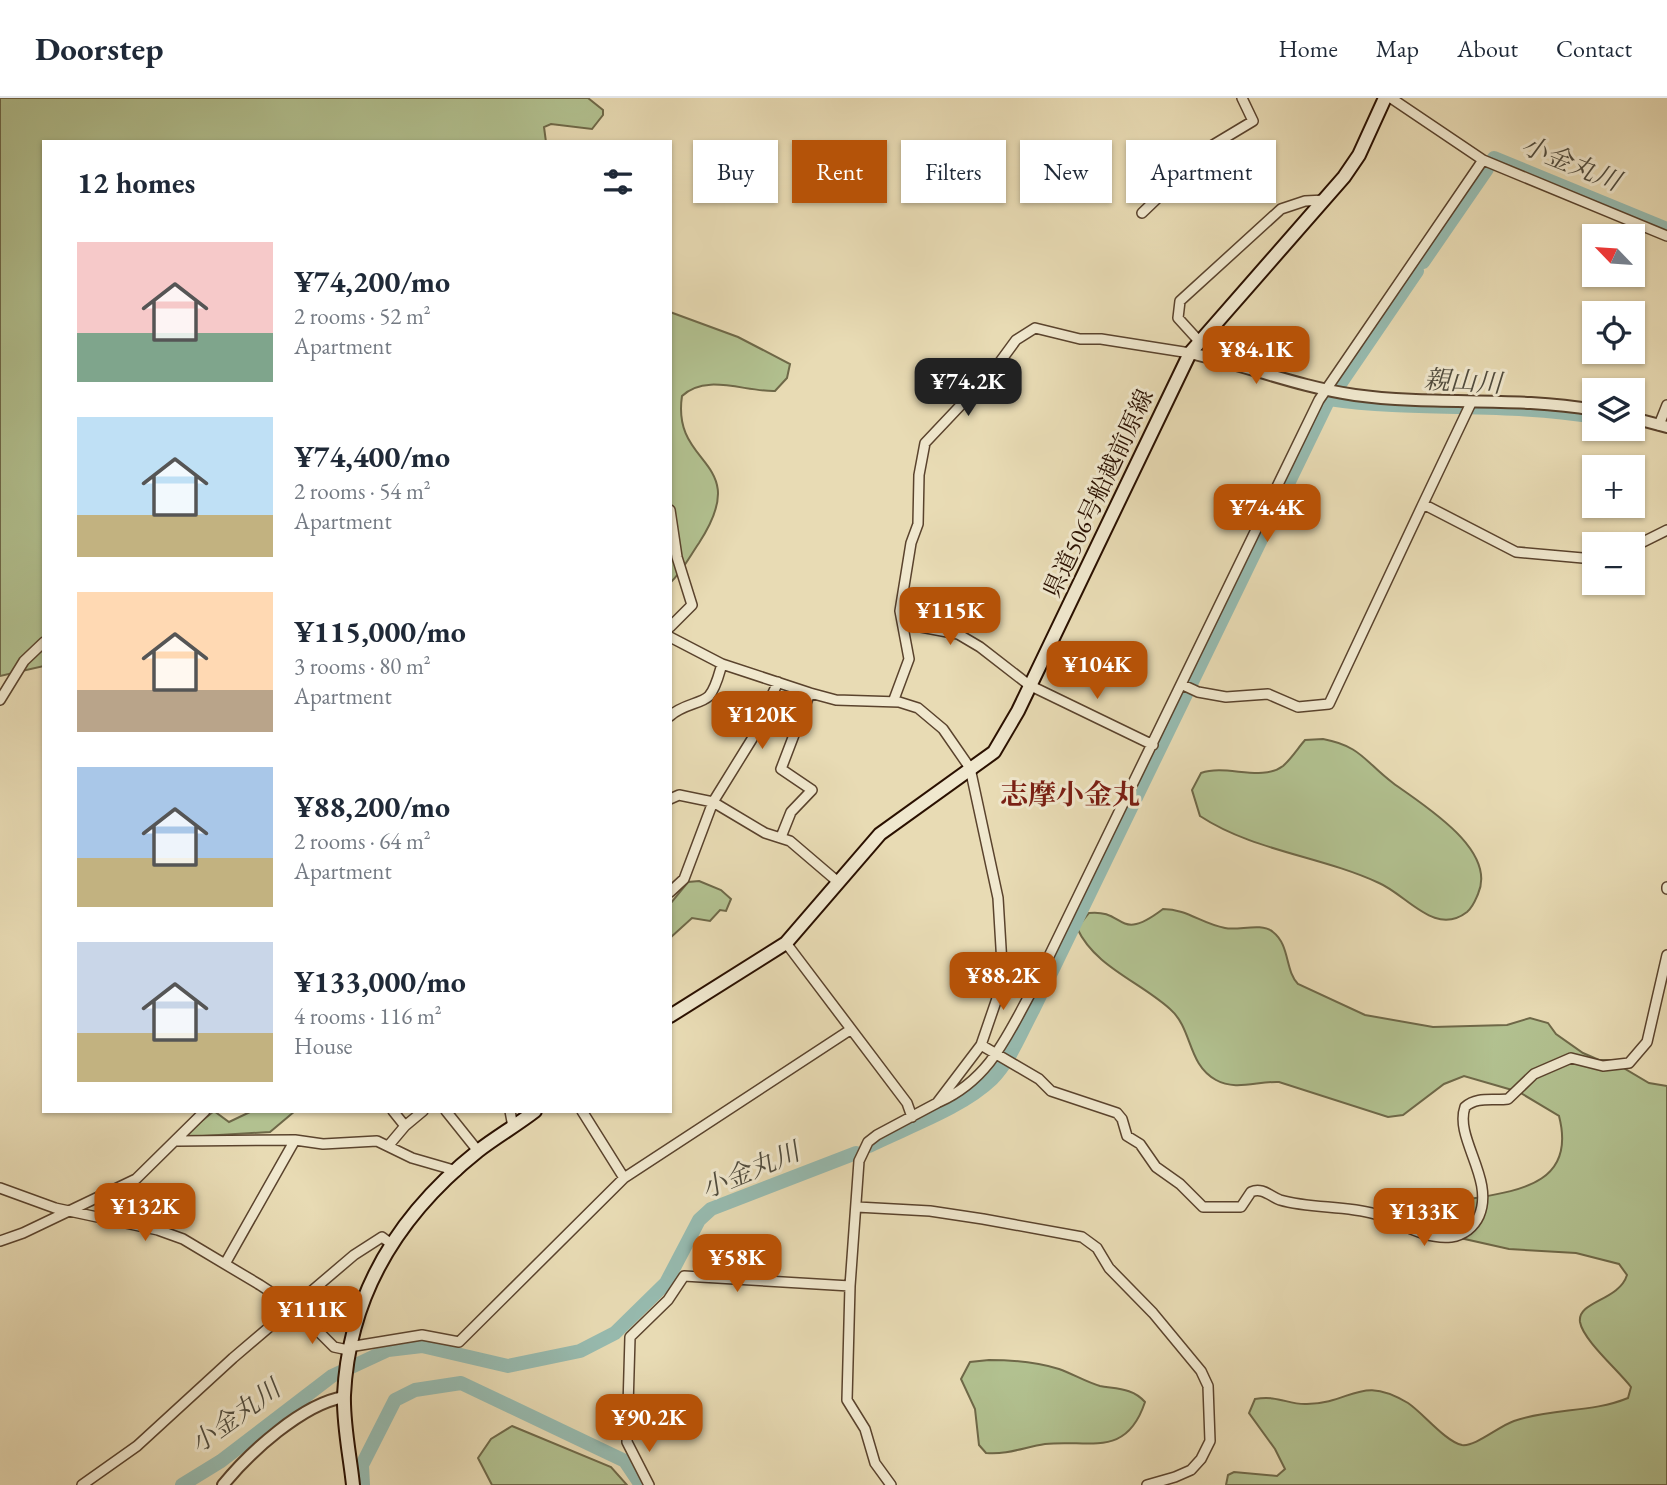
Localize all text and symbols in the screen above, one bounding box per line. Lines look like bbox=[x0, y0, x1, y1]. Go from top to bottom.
text: Doorstep bbox=[35, 27, 163, 70]
text: Home bbox=[1278, 33, 1338, 64]
text: Map bbox=[1376, 33, 1419, 64]
text: About bbox=[1457, 33, 1518, 64]
text: Contact bbox=[1556, 33, 1632, 64]
water label: 小金丸川 bbox=[1516, 128, 1628, 199]
chip: Buy bbox=[693, 140, 778, 203]
chip: Rent bbox=[792, 140, 887, 203]
chip: Filters bbox=[901, 140, 1006, 203]
chip: New bbox=[1020, 140, 1112, 203]
chip: Apartment bbox=[1126, 140, 1276, 203]
text: 12 homes bbox=[77, 163, 195, 202]
icon: filters bbox=[599, 163, 637, 201]
north arrow bbox=[1582, 224, 1645, 287]
map controls bbox=[1582, 224, 1645, 595]
text: ¥74,200/mo bbox=[294, 262, 450, 301]
icon: home bbox=[133, 270, 217, 354]
text: 2 rooms · 52 m² bbox=[294, 301, 431, 331]
button: locate bbox=[1582, 301, 1645, 364]
pin: ¥84.1K bbox=[1199, 327, 1313, 386]
text: Apartment bbox=[294, 331, 392, 361]
text: ¥84.1K bbox=[1219, 334, 1293, 364]
pin: ¥74.2K bbox=[911, 358, 1025, 418]
water label: 親山川 bbox=[1423, 362, 1506, 400]
text: ¥74.2K bbox=[931, 366, 1005, 396]
button: layers bbox=[1582, 378, 1645, 441]
street label: 県道506号船越前原線 bbox=[1036, 384, 1160, 602]
text: ¥74,400/mo bbox=[294, 437, 450, 476]
icon: home bbox=[133, 445, 217, 529]
button: + bbox=[1582, 455, 1645, 518]
text: 2 rooms · 54 m² bbox=[294, 476, 431, 506]
pin: ¥74.4K bbox=[1210, 484, 1324, 544]
text: ¥74.4K bbox=[1230, 492, 1304, 522]
text: Apartment bbox=[294, 506, 392, 536]
button: − bbox=[1582, 532, 1645, 595]
pin: ¥115K bbox=[901, 588, 999, 647]
text: ¥115K bbox=[915, 595, 985, 625]
text: ¥115,000/mo bbox=[294, 612, 466, 651]
icon: home bbox=[133, 620, 217, 704]
pin: ¥104K bbox=[1048, 642, 1146, 701]
text: ¥104K bbox=[1062, 649, 1132, 679]
text: 3 rooms · 80 m² bbox=[294, 651, 431, 681]
text: Apartment bbox=[294, 681, 392, 711]
pin: ¥120K bbox=[713, 692, 811, 751]
text: ¥120K bbox=[727, 699, 797, 729]
district label: 志摩小金丸 bbox=[1000, 776, 1140, 812]
text: ¥88,200/mo bbox=[294, 787, 450, 826]
icon: home bbox=[133, 795, 217, 879]
text: 2 rooms · 64 m² bbox=[294, 826, 431, 856]
text: Apartment bbox=[294, 856, 392, 886]
pin: ¥88.2K bbox=[946, 953, 1060, 1012]
text: ¥88.2K bbox=[966, 960, 1040, 990]
text: ¥133,000/mo bbox=[294, 962, 466, 1001]
icon: home bbox=[133, 970, 217, 1054]
text: 4 rooms · 116 m² bbox=[294, 1001, 442, 1031]
text: House bbox=[294, 1031, 353, 1061]
water label: 小金丸川 bbox=[695, 1133, 807, 1206]
pin: ¥132K bbox=[96, 1184, 194, 1243]
pin: ¥133K bbox=[1375, 1188, 1473, 1248]
text: ¥132K bbox=[110, 1191, 180, 1221]
text: ¥133K bbox=[1389, 1196, 1459, 1226]
pin: ¥58K bbox=[696, 1234, 778, 1294]
text: ¥58K bbox=[709, 1242, 765, 1272]
pin: ¥111K bbox=[263, 1286, 361, 1346]
text: ¥111K bbox=[277, 1294, 347, 1324]
water label: 小金丸川 bbox=[183, 1370, 289, 1460]
pin: ¥90.2K bbox=[592, 1394, 706, 1454]
text: ¥90.2K bbox=[612, 1402, 686, 1432]

